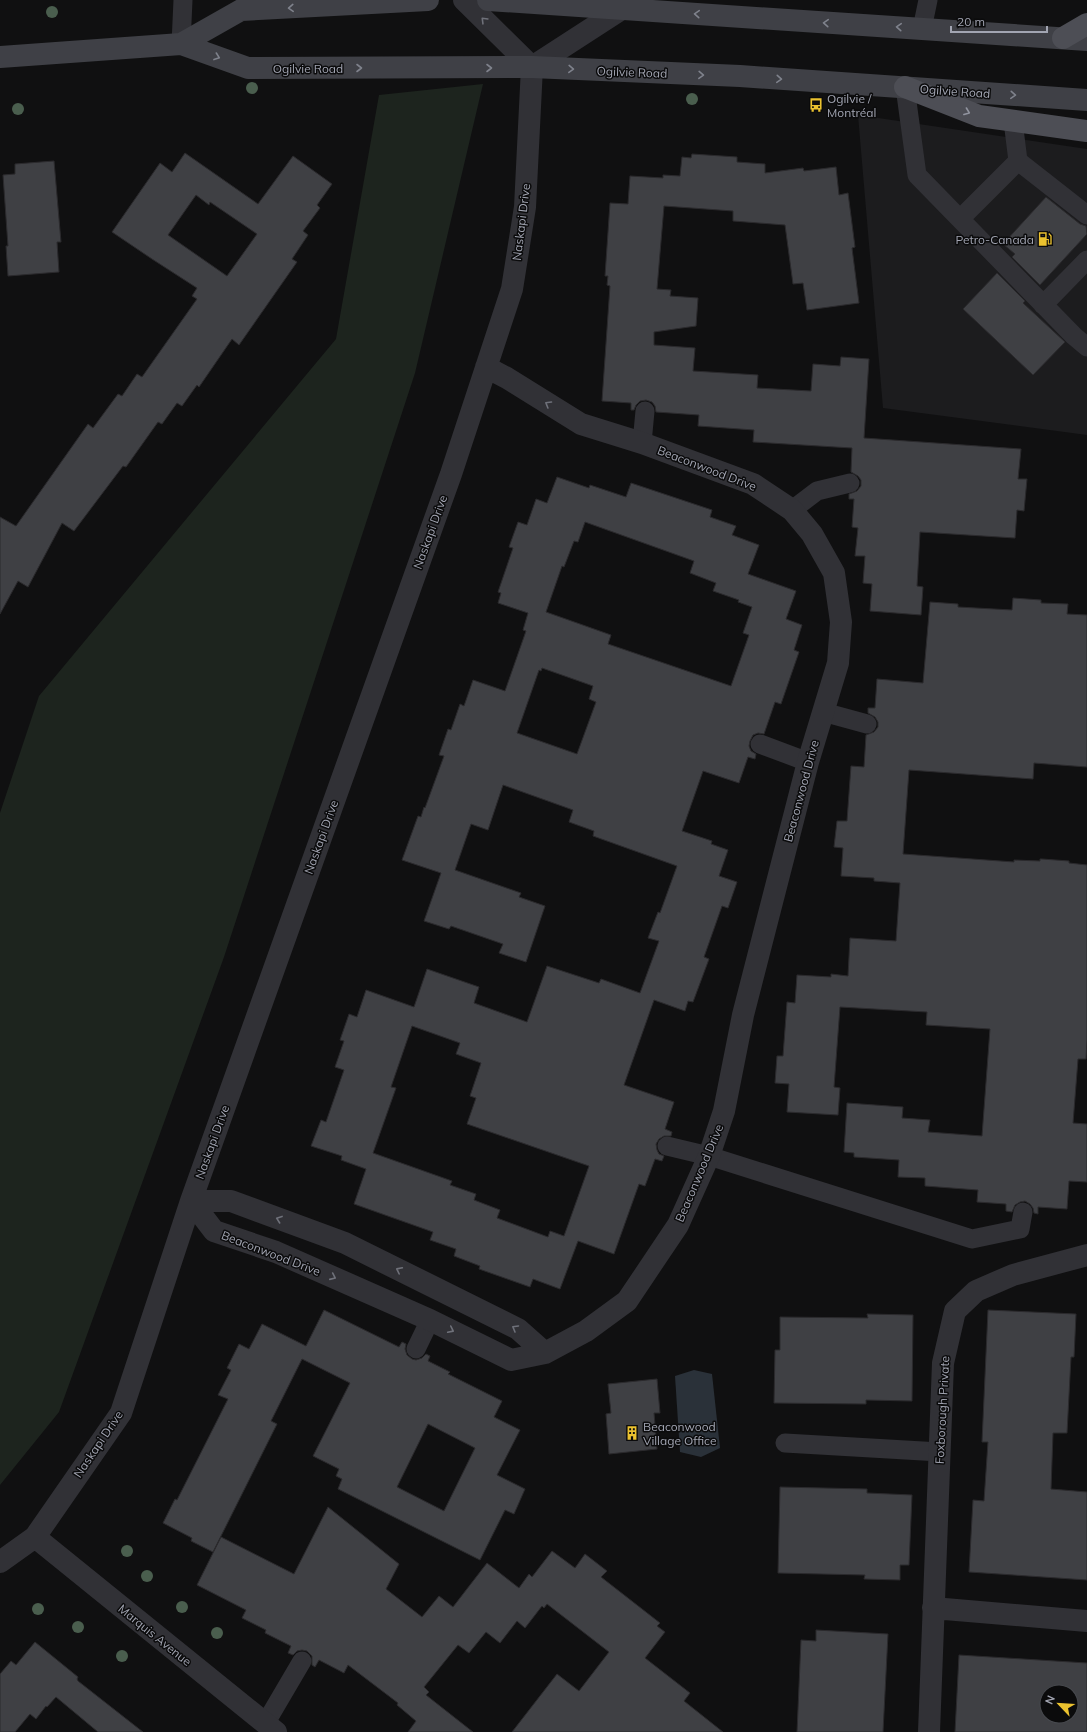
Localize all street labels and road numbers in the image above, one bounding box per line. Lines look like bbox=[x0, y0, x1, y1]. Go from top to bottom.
street label: Ogilvie Road bbox=[273, 61, 343, 76]
street label: Ogilvie Road bbox=[596, 63, 668, 81]
street label: Ogilvie Road bbox=[919, 81, 991, 101]
street label: Naskapi Drive bbox=[509, 183, 533, 261]
street label: Beaconwood Drive bbox=[655, 442, 759, 494]
street label: Naskapi Drive bbox=[410, 493, 450, 571]
street label: Beaconwood Drive bbox=[780, 738, 822, 844]
street label: Naskapi Drive bbox=[301, 798, 341, 876]
street label: Naskapi Drive bbox=[192, 1103, 232, 1181]
street label: Beaconwood Drive bbox=[672, 1122, 726, 1224]
street label: Beaconwood Drive bbox=[219, 1227, 323, 1279]
street label: Foxborough Private bbox=[932, 1356, 952, 1464]
street label: Naskapi Drive bbox=[70, 1408, 126, 1480]
street label: Marquis Avenue bbox=[115, 1601, 195, 1669]

